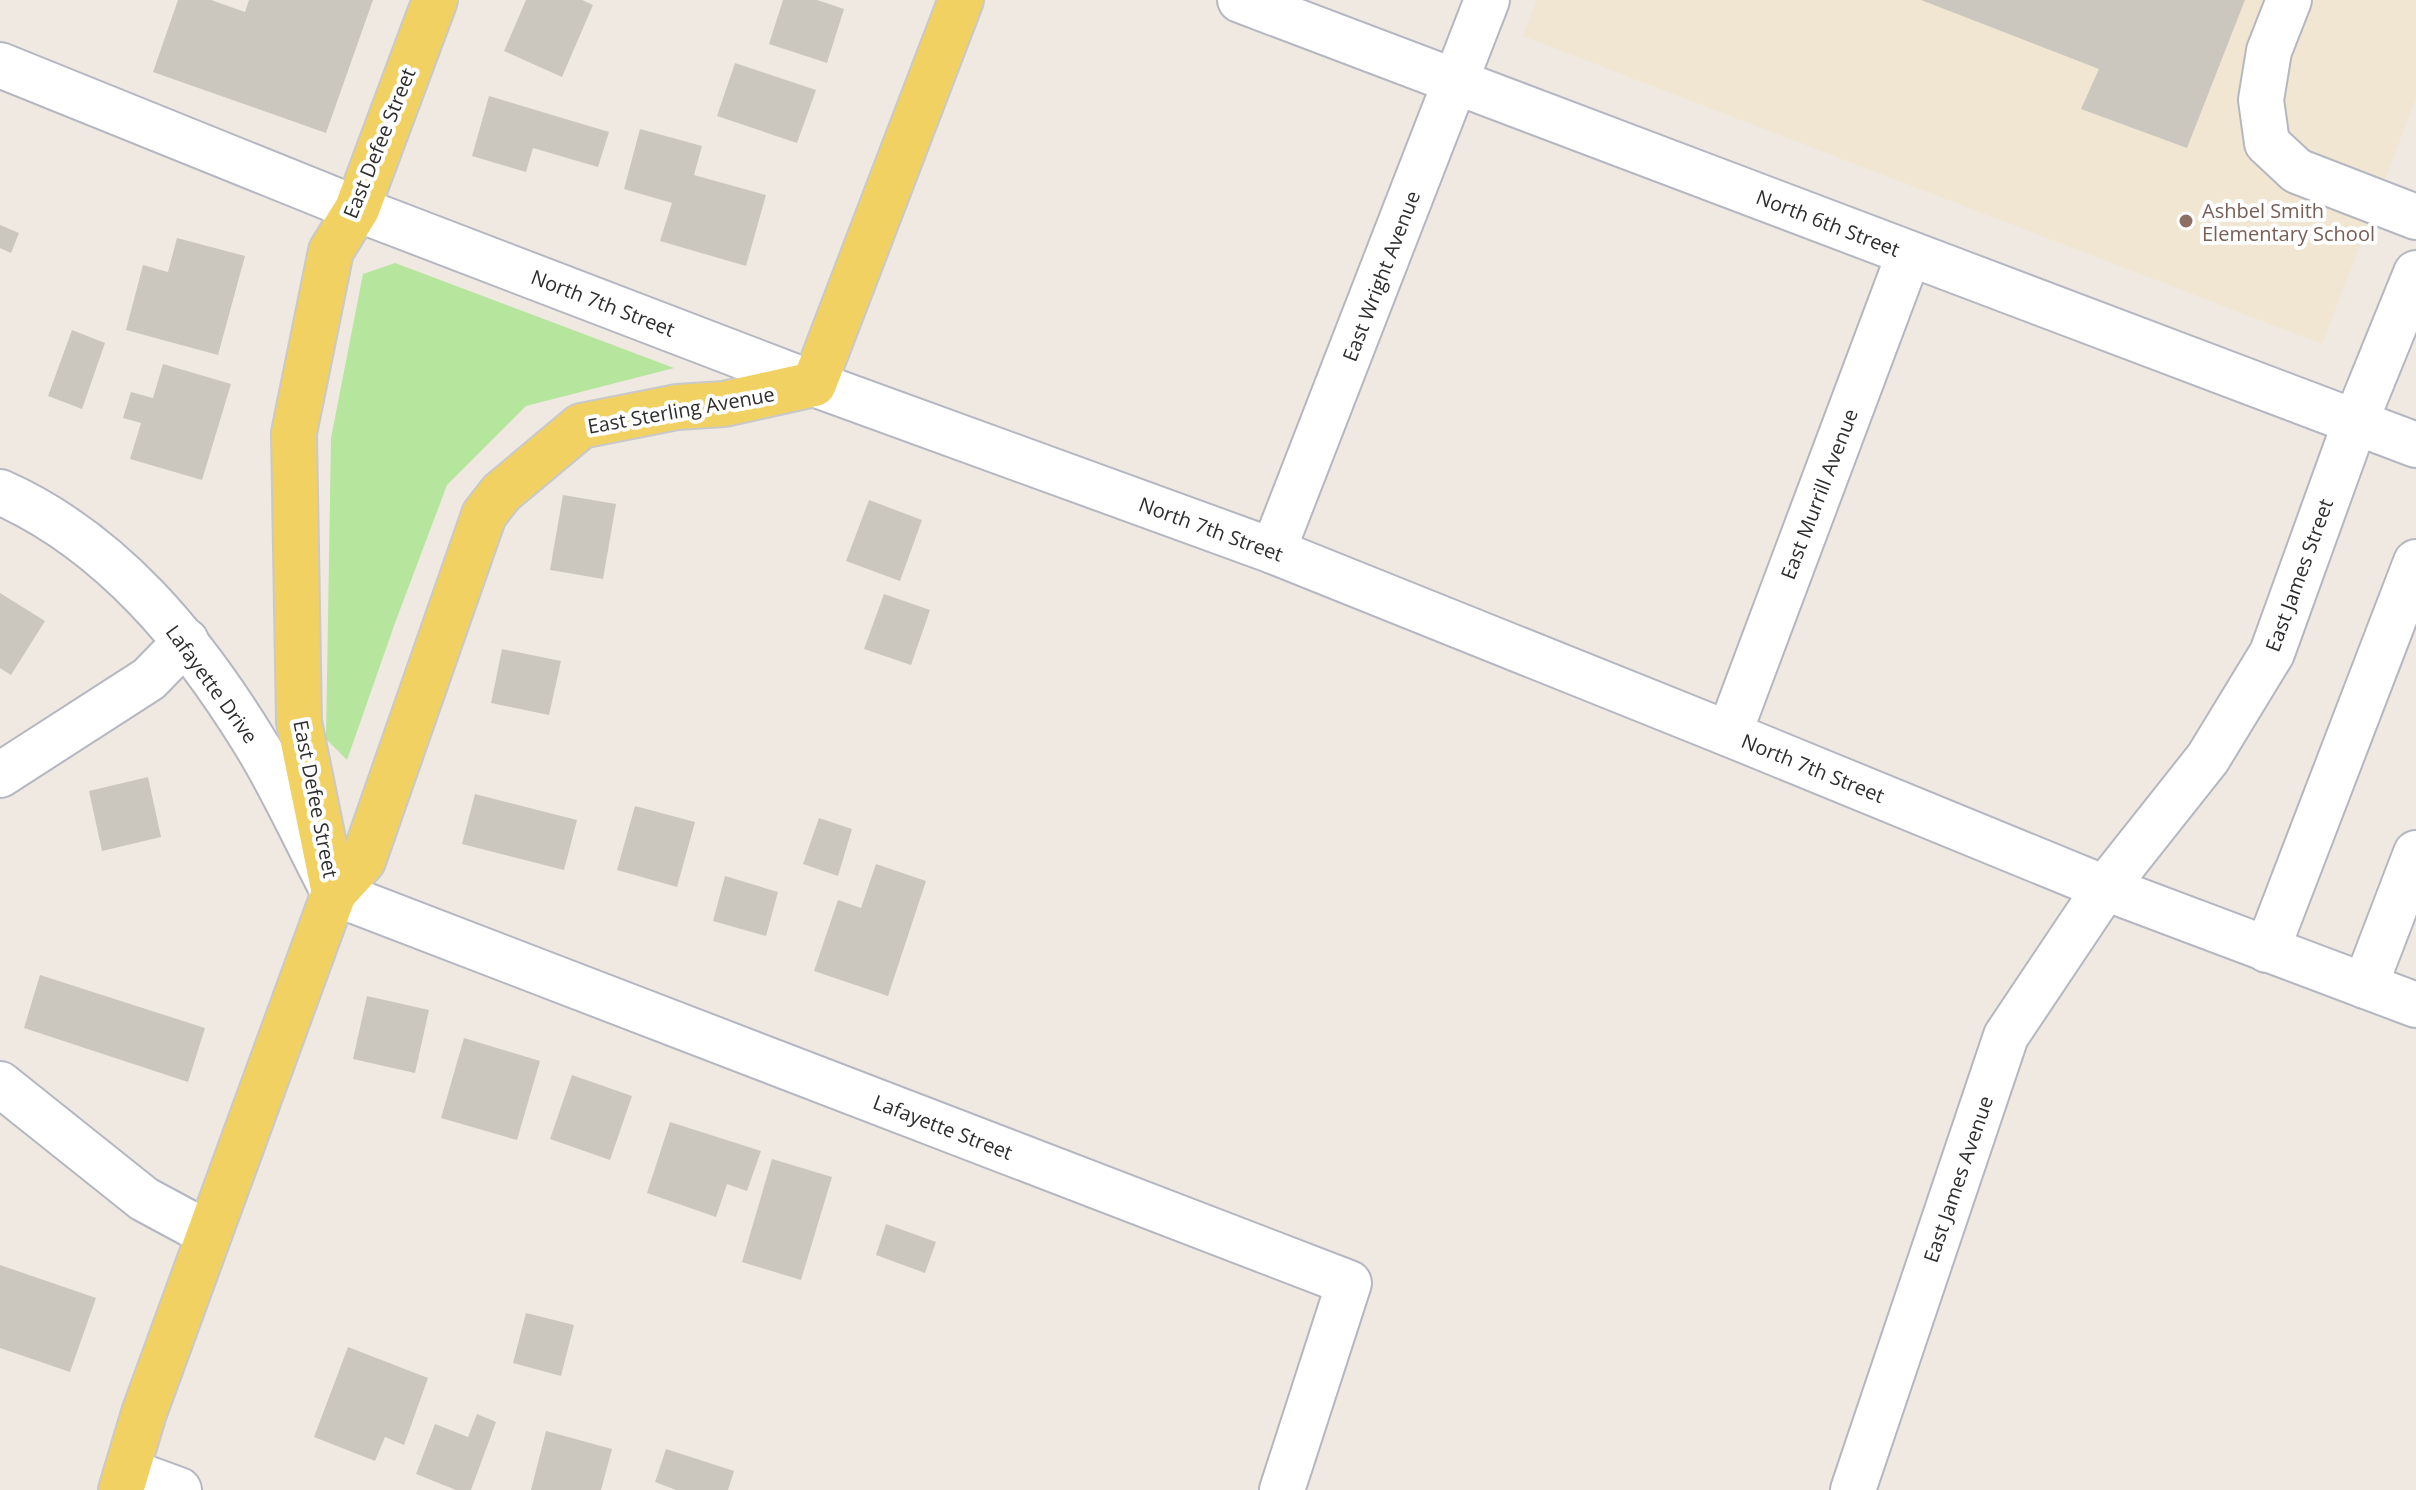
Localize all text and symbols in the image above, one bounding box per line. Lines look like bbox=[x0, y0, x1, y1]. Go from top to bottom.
street label: East Defee Street bbox=[336, 64, 422, 222]
street label: North 6th Street bbox=[1752, 183, 1904, 263]
street label: East Wright Avenue bbox=[1336, 187, 1426, 365]
place label: Ashbel Smith Elementary School bbox=[2202, 197, 2375, 247]
marker: Ashbel Smith Elementary School bbox=[2177, 212, 2195, 230]
street label: North 7th Street bbox=[527, 263, 679, 343]
street label: East Sterling Avenue bbox=[585, 380, 777, 440]
street label: East Murrill Avenue bbox=[1774, 405, 1864, 583]
street label: North 7th Street bbox=[1135, 490, 1287, 568]
street label: East James Street bbox=[2259, 495, 2339, 655]
street label: Lafayette Drive bbox=[160, 619, 264, 749]
street label: East Defee Street bbox=[287, 718, 345, 880]
street label: North 7th Street bbox=[1738, 727, 1888, 809]
street label: Lafayette Street bbox=[869, 1088, 1017, 1166]
street label: East James Avenue bbox=[1917, 1092, 1999, 1266]

